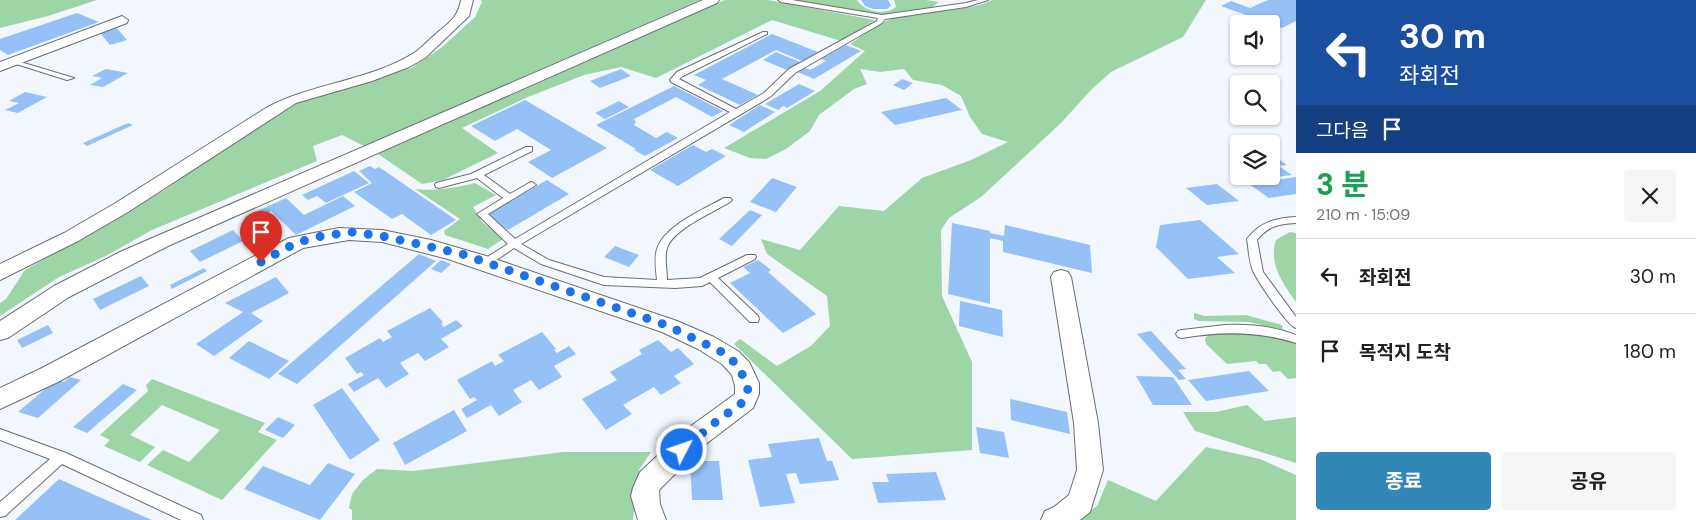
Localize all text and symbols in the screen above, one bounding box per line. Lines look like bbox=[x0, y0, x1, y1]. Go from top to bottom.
text: 30 m bbox=[1399, 13, 1486, 59]
map controls bbox=[1230, 15, 1280, 185]
button: sound bbox=[1230, 15, 1280, 65]
icon: left bbox=[1316, 20, 1381, 85]
text: 좌회전 bbox=[1399, 61, 1460, 90]
button: search bbox=[1230, 75, 1280, 125]
icon: arrive bbox=[1378, 115, 1406, 143]
text: 그다음 bbox=[1316, 118, 1368, 143]
button: layers bbox=[1230, 135, 1280, 185]
text: 3 분 bbox=[1316, 165, 1369, 204]
button: close bbox=[1624, 170, 1676, 222]
text: 210 m · 15:09 bbox=[1316, 204, 1410, 225]
pin bbox=[240, 211, 282, 262]
icon: arrive bbox=[247, 218, 275, 246]
icon: left bbox=[1316, 262, 1344, 290]
text: 30 m bbox=[1630, 264, 1676, 289]
text: 좌회전 bbox=[1359, 265, 1411, 290]
icon: arrive bbox=[1316, 337, 1344, 365]
text: 180 m bbox=[1624, 339, 1676, 364]
text: 목적지 도착 bbox=[1359, 340, 1451, 365]
position arrow bbox=[655, 423, 707, 475]
button: 종료 bbox=[1316, 452, 1491, 510]
button: 공유 bbox=[1501, 452, 1676, 510]

